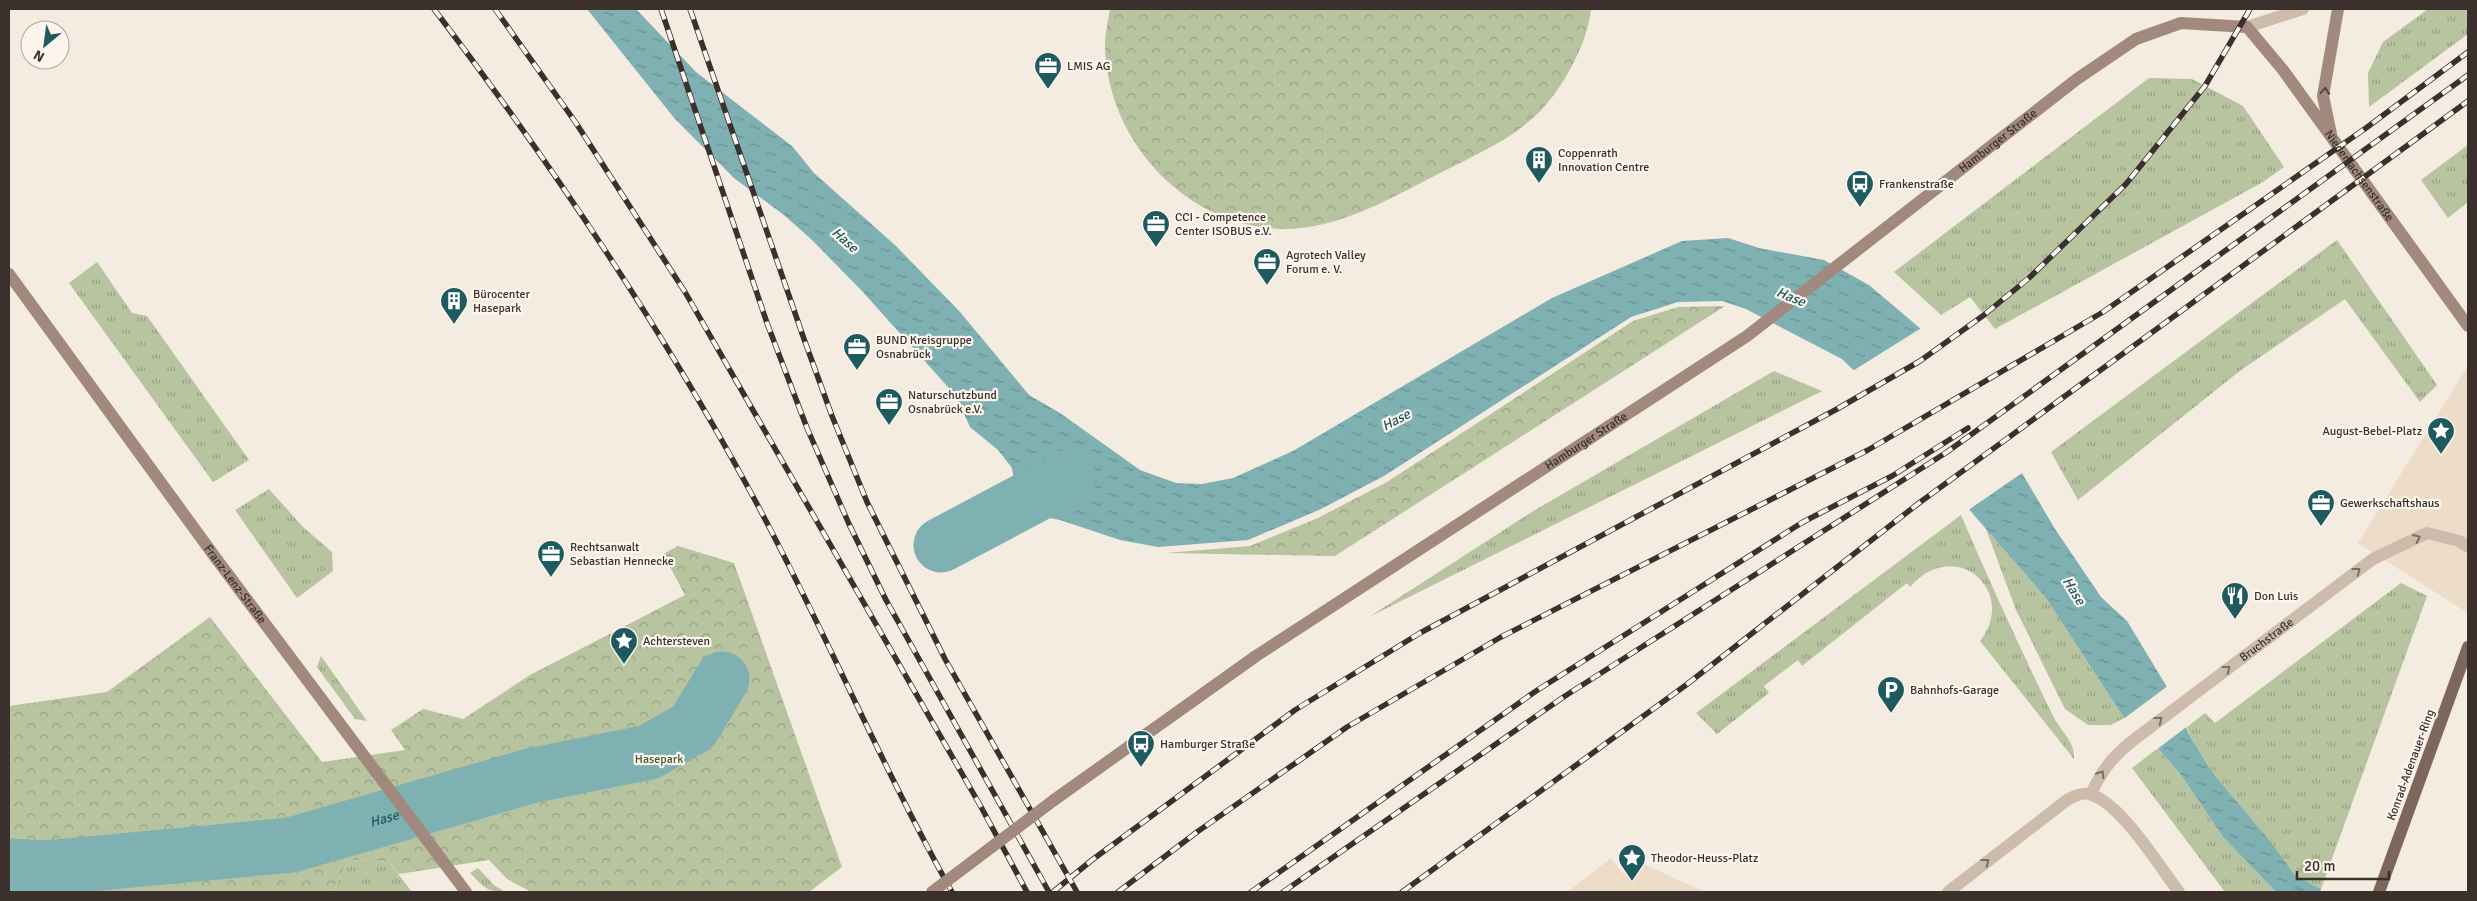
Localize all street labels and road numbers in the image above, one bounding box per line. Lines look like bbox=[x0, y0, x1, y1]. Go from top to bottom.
street label: Hamburger Straße bbox=[1956, 106, 2040, 176]
street label: Niedersachsenstraße bbox=[2321, 127, 2397, 224]
street label: Hamburger Straße bbox=[1542, 409, 1630, 473]
street label: Franz-Lenz-Straße bbox=[201, 542, 270, 627]
street label: Bruchstraße bbox=[2236, 614, 2296, 665]
street label: Konrad-Adenauer-Ring bbox=[2384, 707, 2438, 823]

